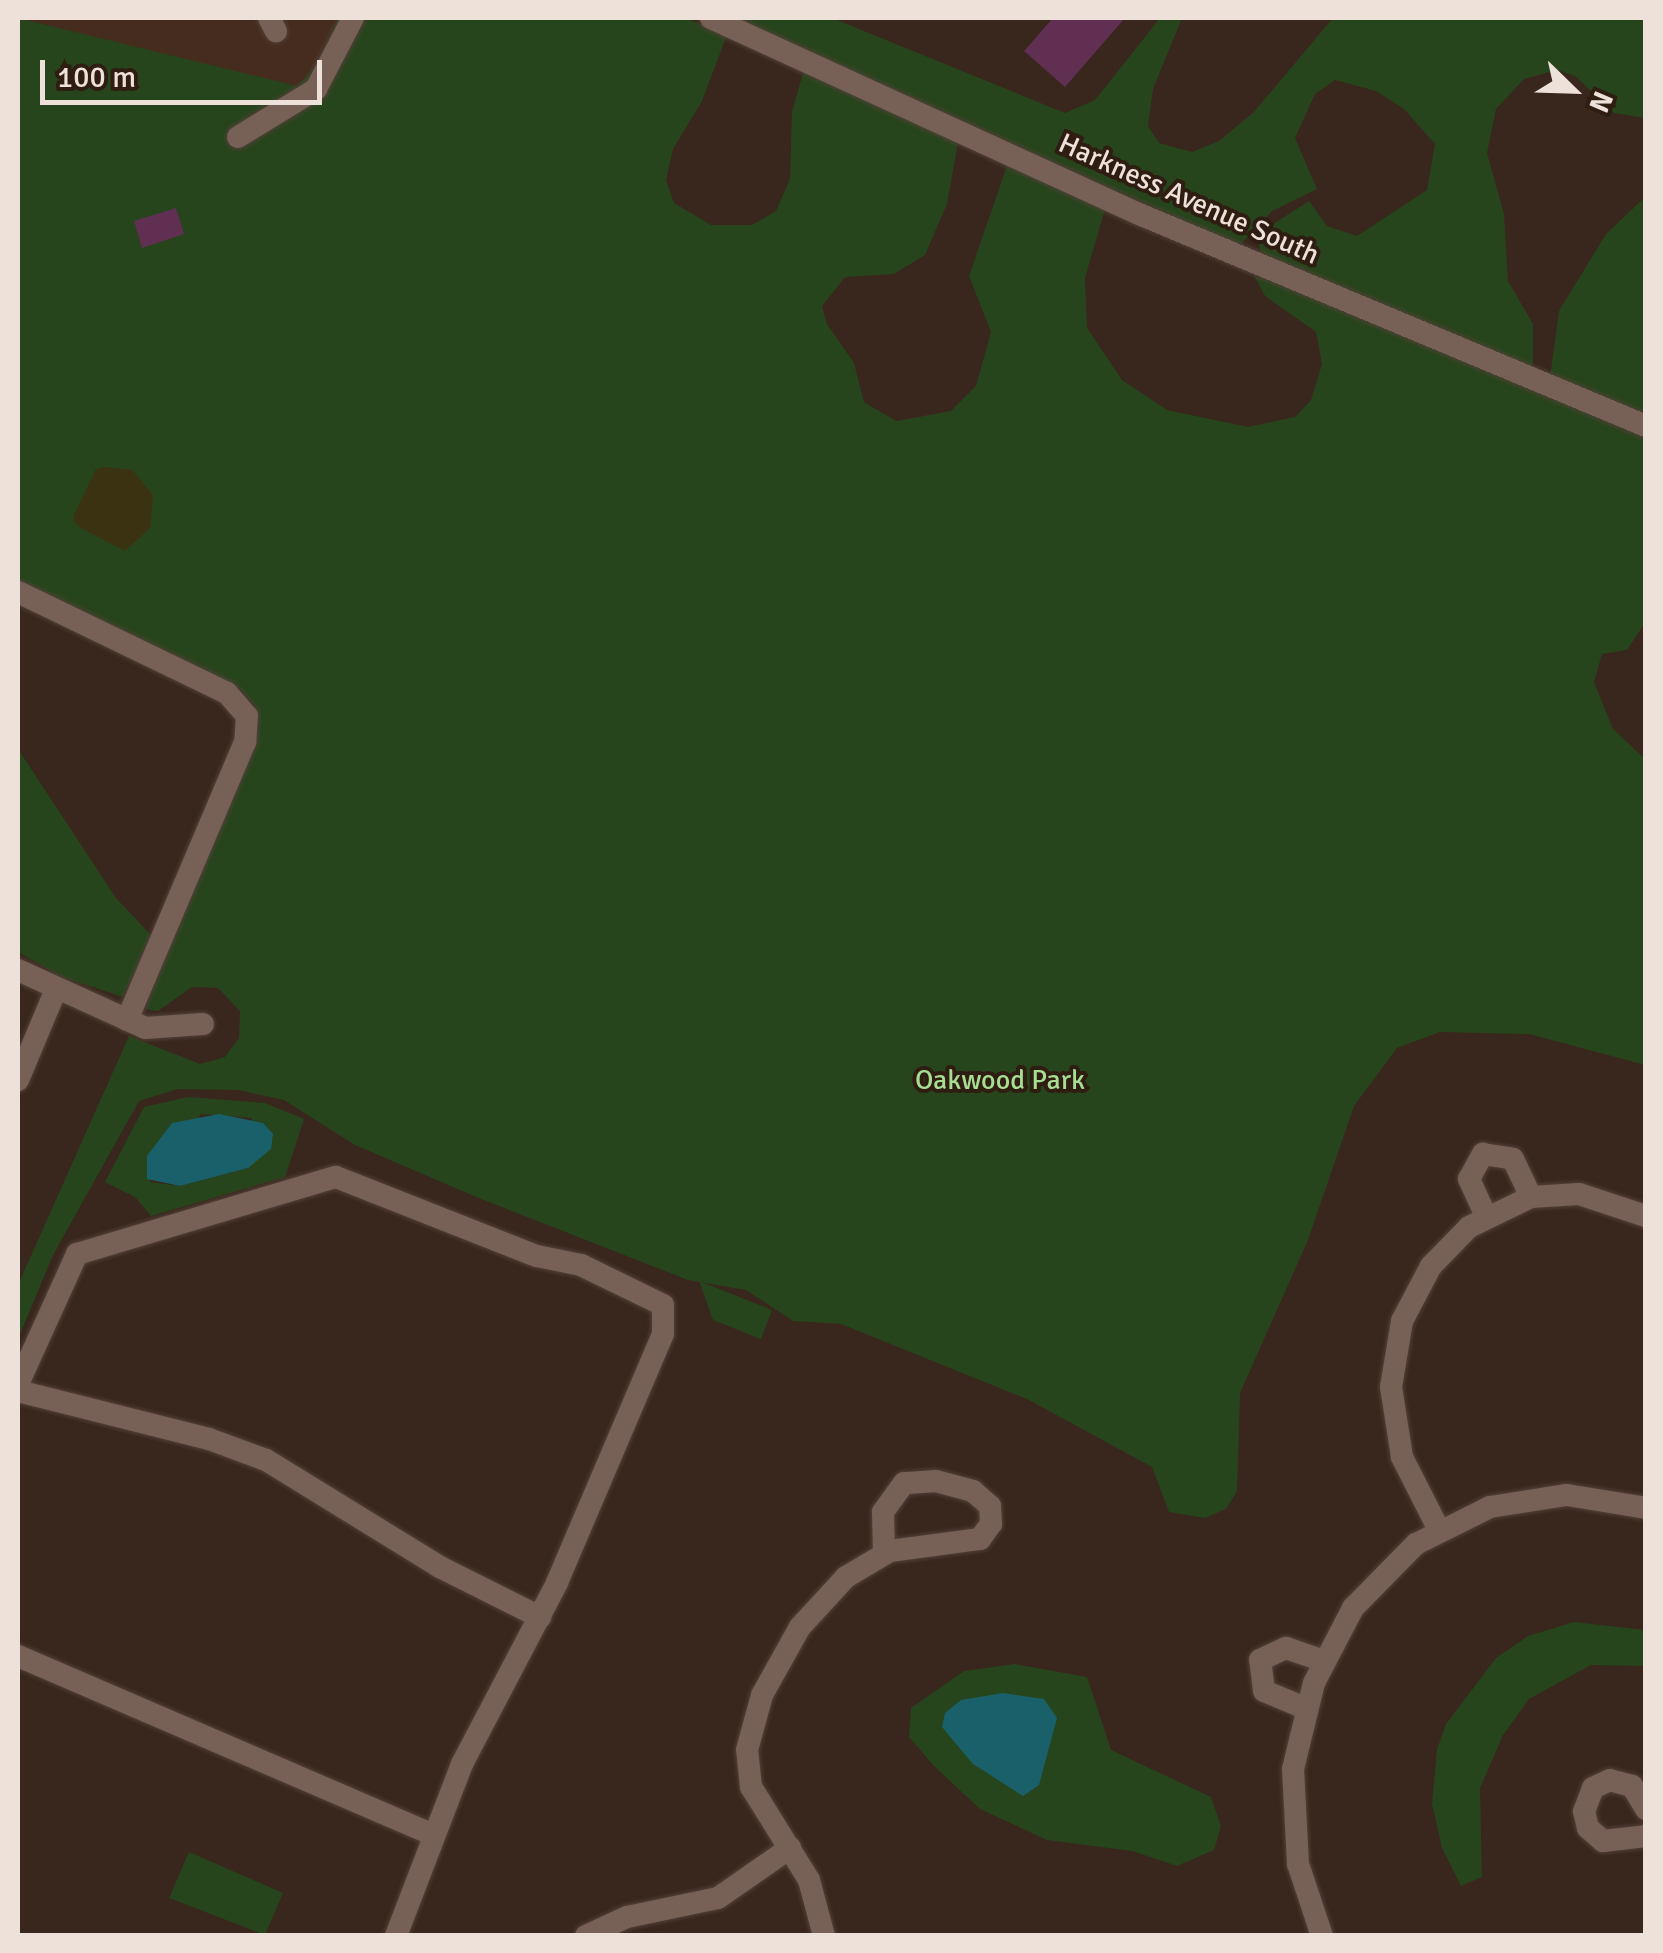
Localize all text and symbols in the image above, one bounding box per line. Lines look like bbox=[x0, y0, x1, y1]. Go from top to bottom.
scale bar bbox=[45, 40, 328, 102]
north arrow bbox=[1523, 40, 1623, 140]
text: 100 m bbox=[57, 59, 136, 96]
text: N bbox=[1581, 86, 1620, 117]
street label: Harkness Avenue South bbox=[1054, 126, 1324, 272]
park label: Oakwood Park bbox=[915, 1063, 1085, 1097]

